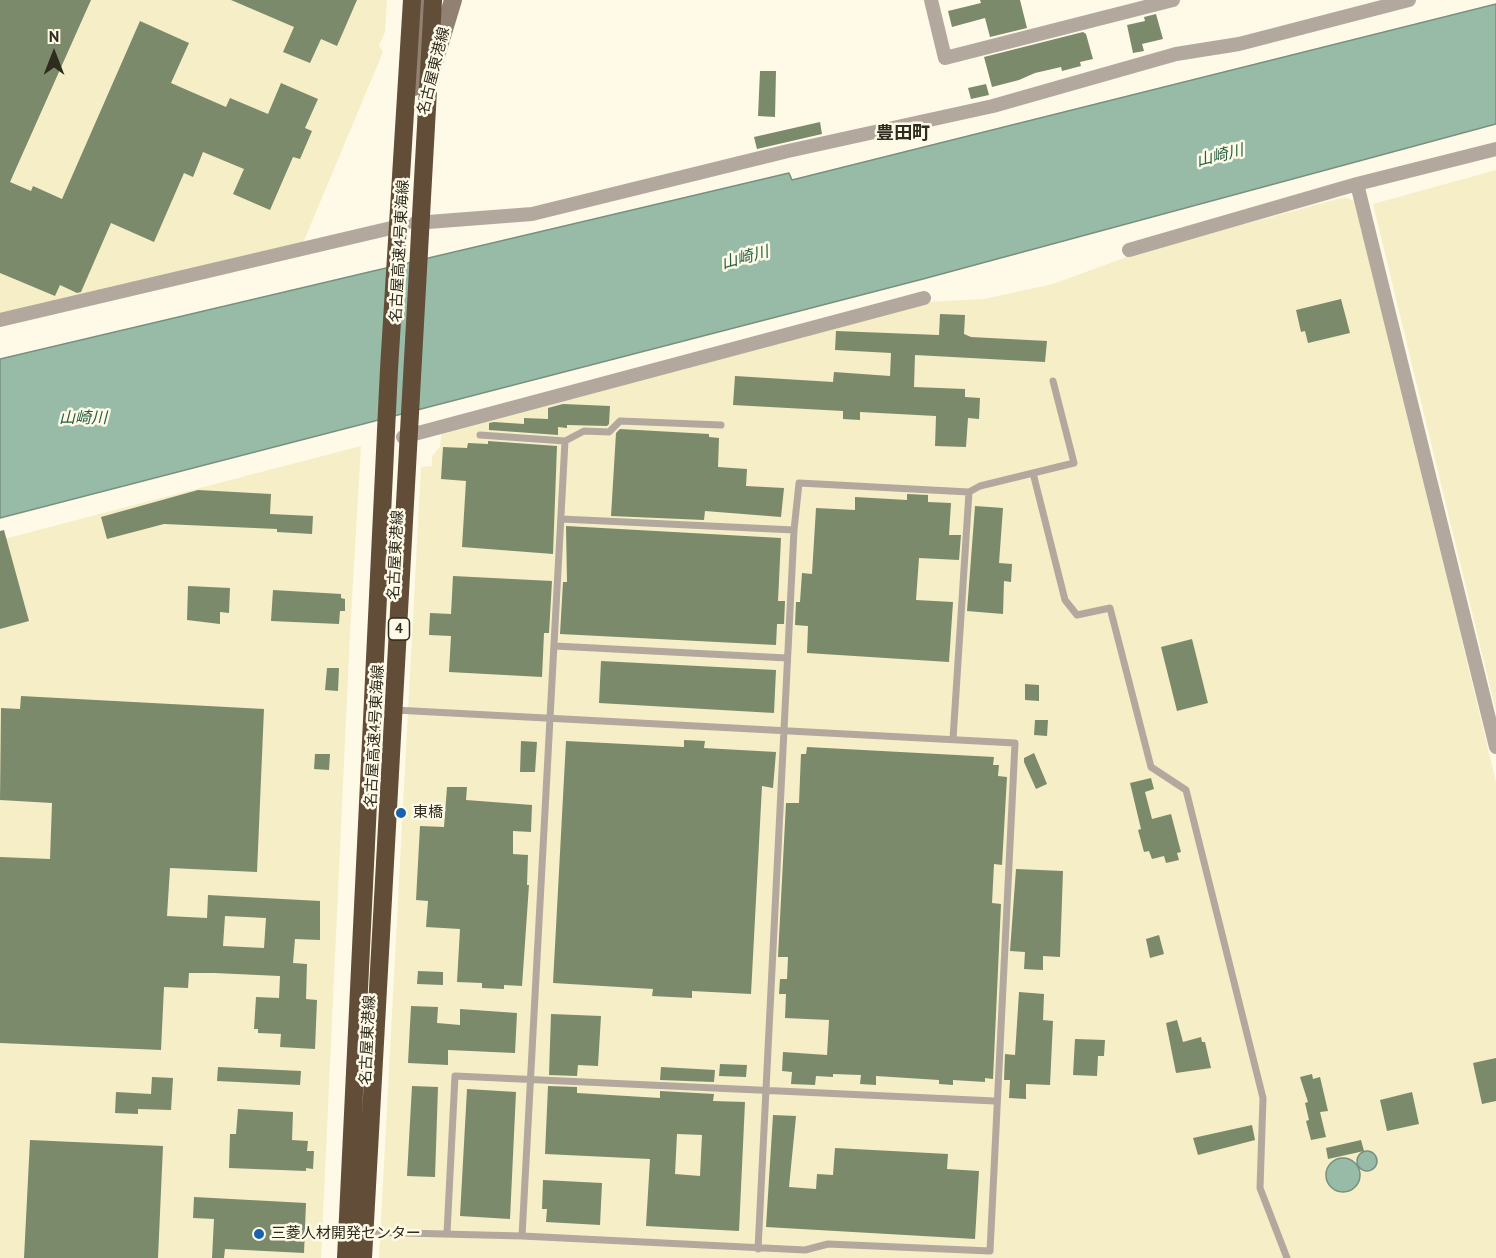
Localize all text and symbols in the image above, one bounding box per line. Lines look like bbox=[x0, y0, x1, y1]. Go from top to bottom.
north arrow bbox=[24, 24, 84, 84]
street label: 名古屋東港線 bbox=[414, 25, 454, 117]
text: N bbox=[49, 26, 59, 46]
district label: 豊田町 bbox=[876, 123, 930, 145]
water label: 山崎川 bbox=[1194, 141, 1246, 171]
street label: 名古屋高速4号東海線 bbox=[387, 179, 413, 323]
water label: 山崎川 bbox=[719, 243, 771, 273]
water label: 山崎川 bbox=[59, 408, 107, 428]
street label: 名古屋東港線 bbox=[385, 510, 407, 600]
road number: 4 bbox=[388, 618, 410, 640]
street label: 名古屋高速4号東海線 bbox=[362, 664, 388, 808]
place label: 東橋 bbox=[413, 804, 443, 822]
marker: 東橋 bbox=[394, 806, 408, 820]
street label: 名古屋東港線 bbox=[357, 995, 379, 1085]
place label: 三菱人材開発センター bbox=[271, 1225, 421, 1243]
marker: 三菱人材開発センター bbox=[252, 1227, 266, 1241]

